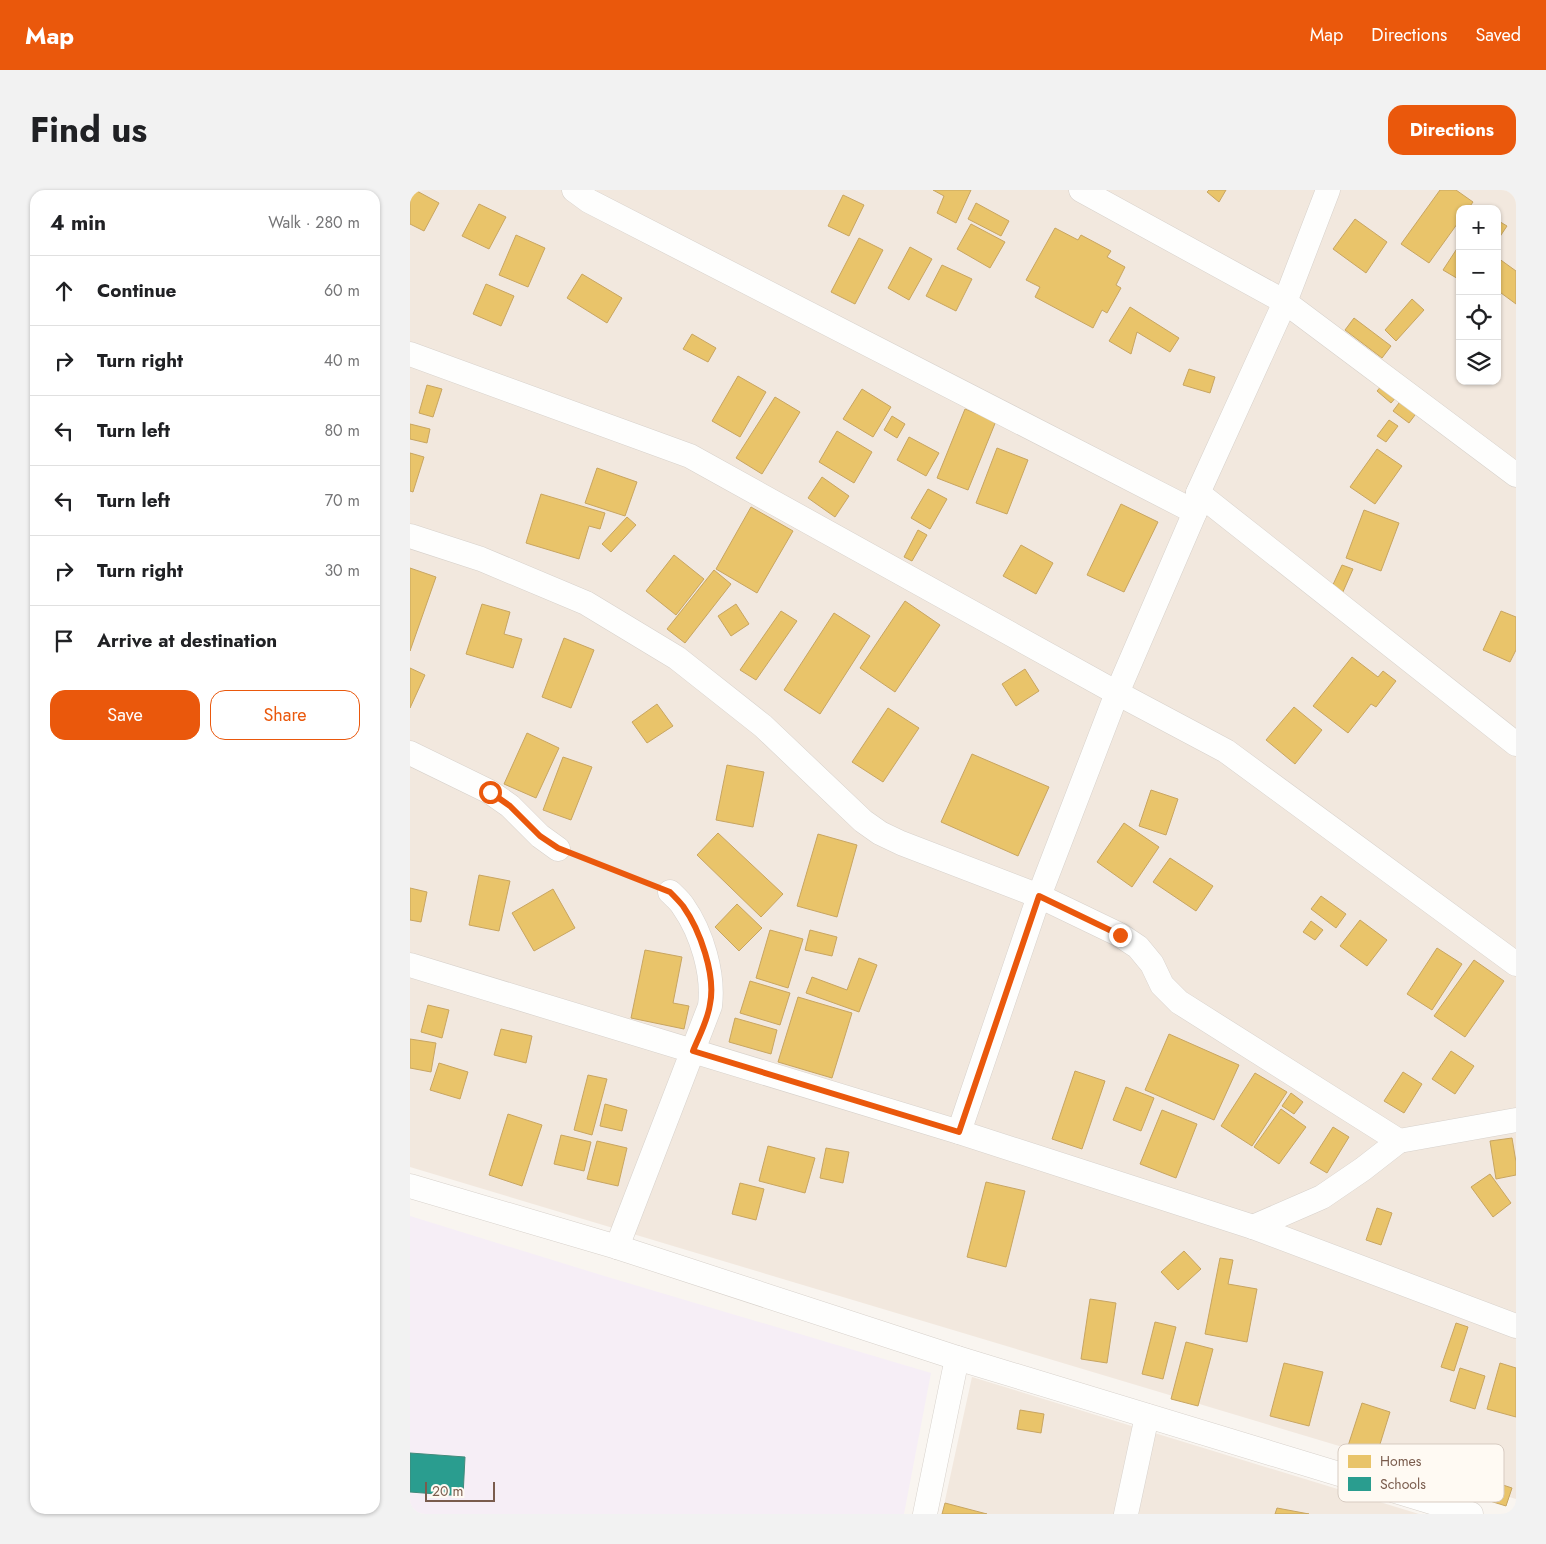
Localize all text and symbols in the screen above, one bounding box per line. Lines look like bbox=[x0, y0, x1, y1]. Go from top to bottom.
text: Map bbox=[25, 18, 74, 53]
text: Map bbox=[1310, 22, 1343, 48]
text: Directions bbox=[1371, 22, 1447, 48]
text: Saved bbox=[1475, 22, 1521, 48]
text: Find us bbox=[30, 105, 147, 155]
button: Directions bbox=[1388, 105, 1516, 155]
map controls bbox=[1456, 205, 1501, 385]
button: + bbox=[1456, 205, 1501, 250]
text: 4 min bbox=[50, 208, 106, 238]
text: Walk · 280 m bbox=[268, 211, 360, 234]
button: − bbox=[1456, 250, 1501, 295]
icon: ahead bbox=[50, 277, 78, 305]
text: Continue bbox=[97, 277, 176, 304]
text: 60 m bbox=[324, 279, 360, 302]
button: locate bbox=[1456, 295, 1501, 340]
button: layers bbox=[1456, 340, 1501, 385]
icon: right bbox=[50, 347, 78, 375]
text: Turn right bbox=[97, 347, 183, 374]
text: 40 m bbox=[324, 349, 360, 372]
icon: left bbox=[50, 417, 78, 445]
text: Turn left bbox=[97, 417, 170, 444]
text: 80 m bbox=[324, 419, 360, 442]
icon: left bbox=[50, 487, 78, 515]
text: Turn left bbox=[97, 487, 170, 514]
text: 70 m bbox=[325, 489, 360, 512]
icon: right bbox=[50, 557, 78, 585]
text: Turn right bbox=[97, 557, 183, 584]
text: 30 m bbox=[324, 559, 360, 582]
icon: arrive bbox=[50, 627, 78, 655]
text: Arrive at destination bbox=[97, 627, 277, 654]
button: Save bbox=[50, 690, 200, 740]
button: Share bbox=[210, 690, 360, 740]
route start bbox=[479, 781, 502, 804]
route end bbox=[1109, 924, 1132, 947]
legend bbox=[1338, 1444, 1504, 1502]
text: Homes bbox=[1380, 1451, 1422, 1471]
text: Schools bbox=[1380, 1474, 1426, 1494]
scale bar bbox=[425, 1479, 495, 1502]
text: 20 m bbox=[432, 1481, 464, 1501]

